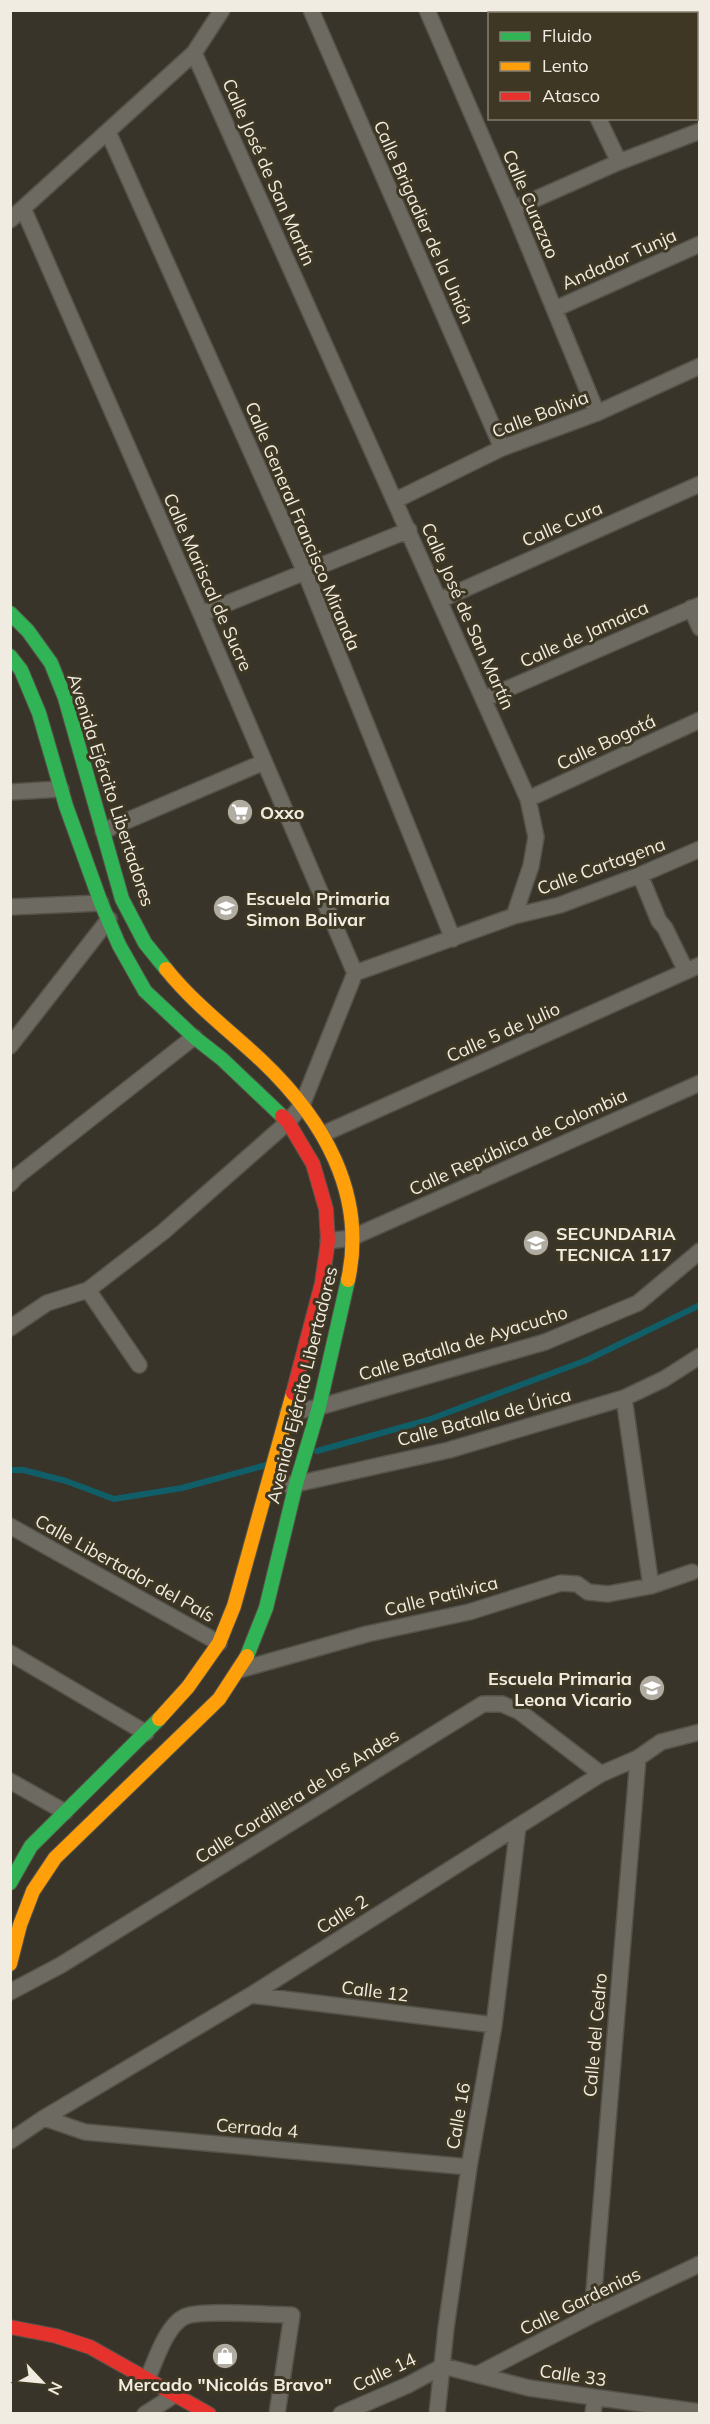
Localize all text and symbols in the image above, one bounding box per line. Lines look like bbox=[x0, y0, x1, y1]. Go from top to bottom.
legend bbox=[488, 12, 698, 120]
text: Fluido bbox=[542, 24, 592, 47]
text: Lento bbox=[542, 54, 589, 77]
street label: Calle José de San Martín bbox=[217, 75, 321, 269]
text: Atasco bbox=[542, 84, 600, 107]
street label: Calle Brigadier de la Unión bbox=[369, 117, 479, 327]
street label: Calle Curazao bbox=[498, 146, 564, 262]
street label: Andador Tunja bbox=[558, 223, 680, 295]
street label: Calle Bolivia bbox=[488, 385, 592, 443]
street label: Calle General Francisco Miranda bbox=[240, 398, 366, 654]
street label: Calle Mariscal de Sucre bbox=[158, 489, 258, 675]
street label: Calle Cura bbox=[518, 496, 606, 552]
street label: Calle José de San Martín bbox=[416, 519, 520, 713]
street label: Calle de Jamaica bbox=[516, 595, 652, 673]
street label: Avenida Ejército Libertadores bbox=[62, 671, 160, 909]
street label: Calle Bogotá bbox=[553, 709, 659, 775]
supermarket icon: Oxxo bbox=[225, 797, 255, 827]
place label: Oxxo bbox=[260, 801, 304, 824]
street label: Calle Cartagena bbox=[534, 832, 668, 900]
place label: Escuela Primaria Simon Bolivar bbox=[246, 887, 390, 931]
school or university icon: Escuela Primaria Simon Bolivar bbox=[211, 893, 241, 923]
street label: Calle 5 de Julio bbox=[443, 997, 563, 1067]
street label: Calle República de Colombia bbox=[405, 1083, 631, 1201]
place label: SECUNDARIA TECNICA 117 bbox=[556, 1222, 676, 1266]
school or university icon: SECUNDARIA TECNICA 117 bbox=[521, 1228, 551, 1258]
street label: Avenida Ejército Libertadores bbox=[261, 1264, 343, 1506]
street label: Calle Batalla de Ayacucho bbox=[356, 1300, 570, 1386]
street label: Calle Batalla de Úrica bbox=[395, 1383, 573, 1451]
street label: Calle Libertador del País bbox=[31, 1509, 219, 1627]
street label: Calle Patilvica bbox=[382, 1571, 500, 1621]
place label: Escuela Primaria Leona Vicario bbox=[488, 1667, 632, 1711]
school or university icon: Escuela Primaria Leona Vicario bbox=[637, 1673, 667, 1703]
street label: Calle Cordillera de los Andes bbox=[191, 1724, 403, 1868]
street label: Calle 2 bbox=[312, 1889, 372, 1939]
street label: Calle del Cedro bbox=[578, 1972, 612, 2098]
street label: Calle 12 bbox=[340, 1975, 410, 2007]
street label: Calle 16 bbox=[441, 2081, 475, 2151]
street label: Cerrada 4 bbox=[215, 2113, 299, 2143]
street label: Calle Gardenias bbox=[516, 2262, 644, 2340]
shop icon: Mercado "Nicolás Bravo" bbox=[210, 2341, 240, 2371]
street label: Calle 14 bbox=[349, 2347, 420, 2397]
north arrow bbox=[12, 2352, 72, 2412]
street label: Calle 33 bbox=[538, 2359, 608, 2391]
place label: Mercado "Nicolás Bravo" bbox=[118, 2373, 332, 2396]
text: N bbox=[44, 2379, 67, 2398]

